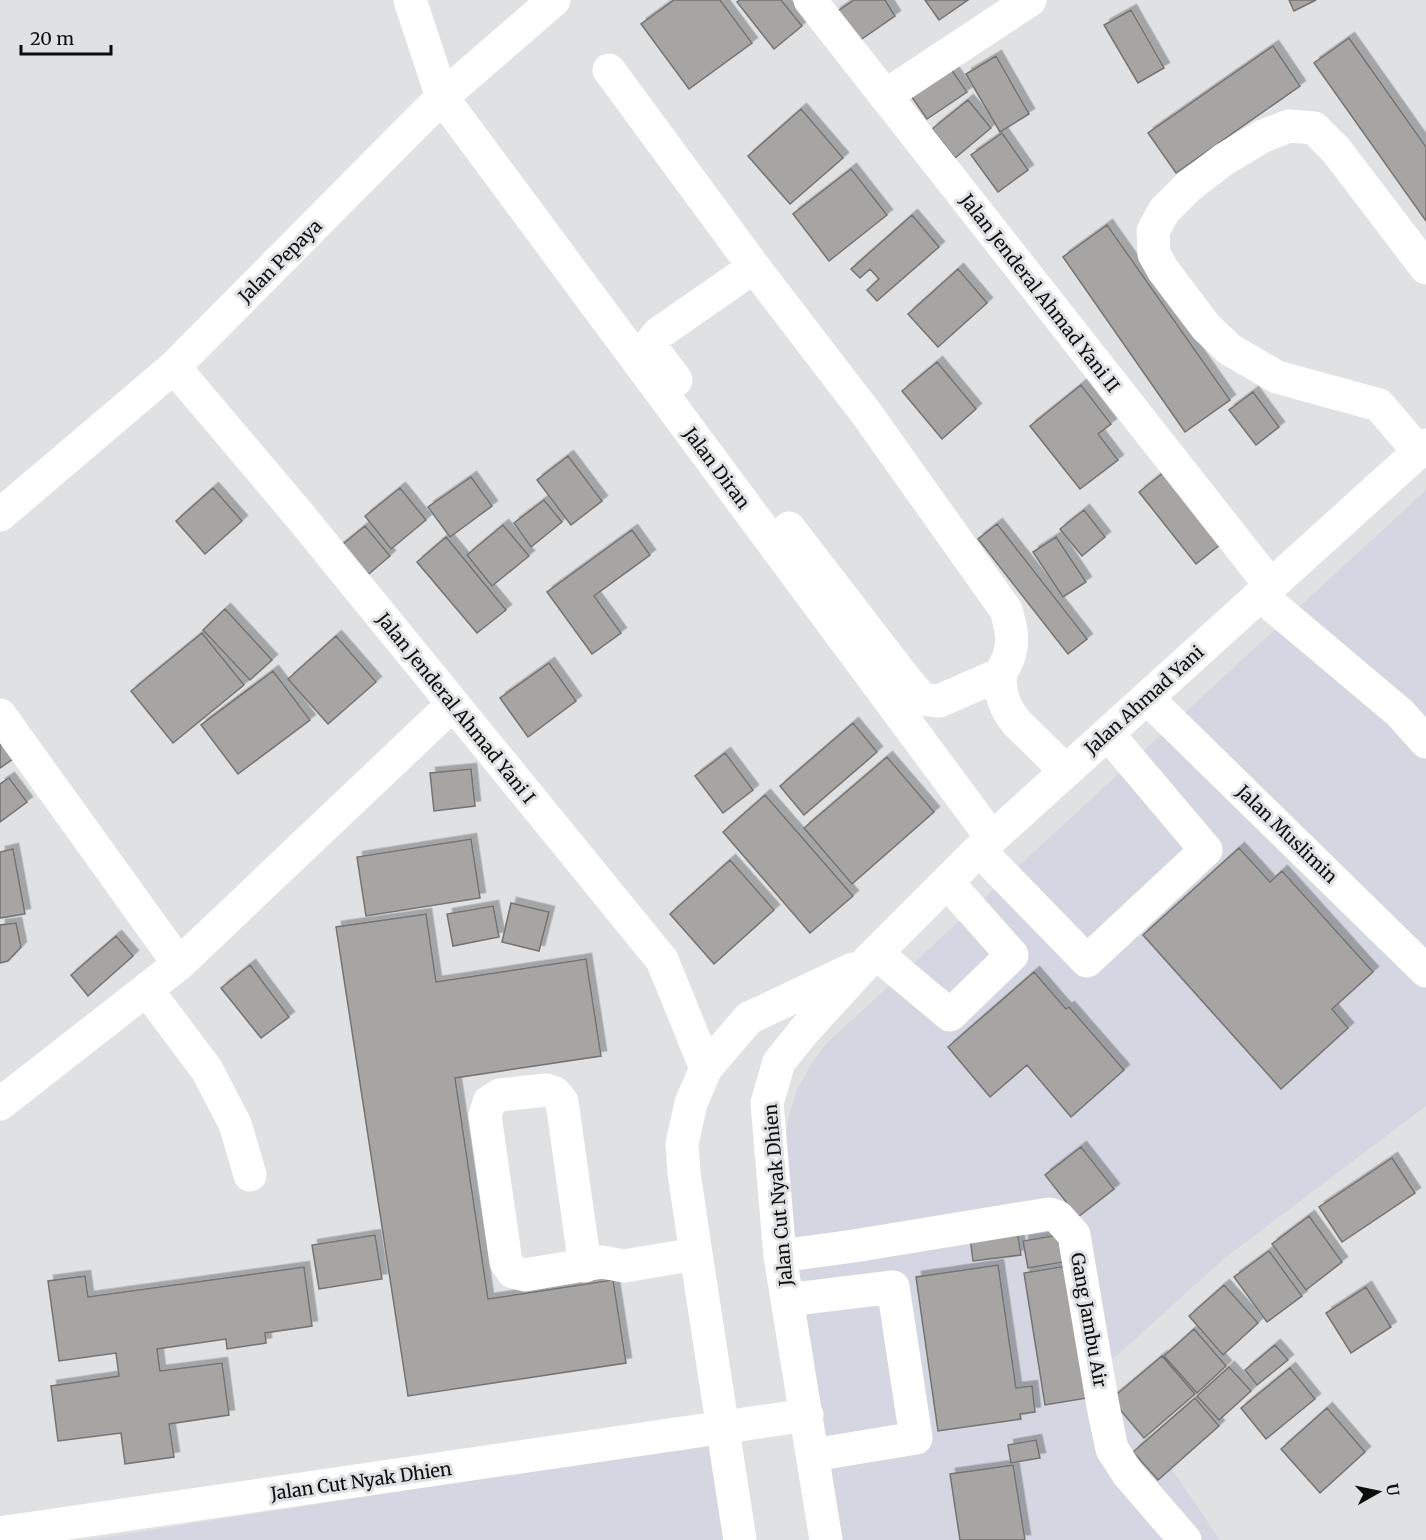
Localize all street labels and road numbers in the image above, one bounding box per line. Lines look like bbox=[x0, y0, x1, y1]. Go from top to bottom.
street label: Jalan Jenderal Ahmad Yani II bbox=[955, 188, 1125, 397]
street label: Jalan Pepaya bbox=[233, 214, 327, 308]
street label: Jalan Diran bbox=[678, 422, 755, 513]
street label: Jalan Jenderal Ahmad Yani I bbox=[371, 607, 540, 808]
street label: Jalan Ahmad Yani bbox=[1079, 640, 1208, 760]
street label: Jalan Muslimin bbox=[1231, 779, 1342, 888]
street label: Jalan Cut Nyak Dhien bbox=[759, 1103, 798, 1288]
street label: Gang Jambu Air bbox=[1066, 1251, 1112, 1389]
street label: Jalan Cut Nyak Dhien bbox=[268, 1457, 453, 1505]

